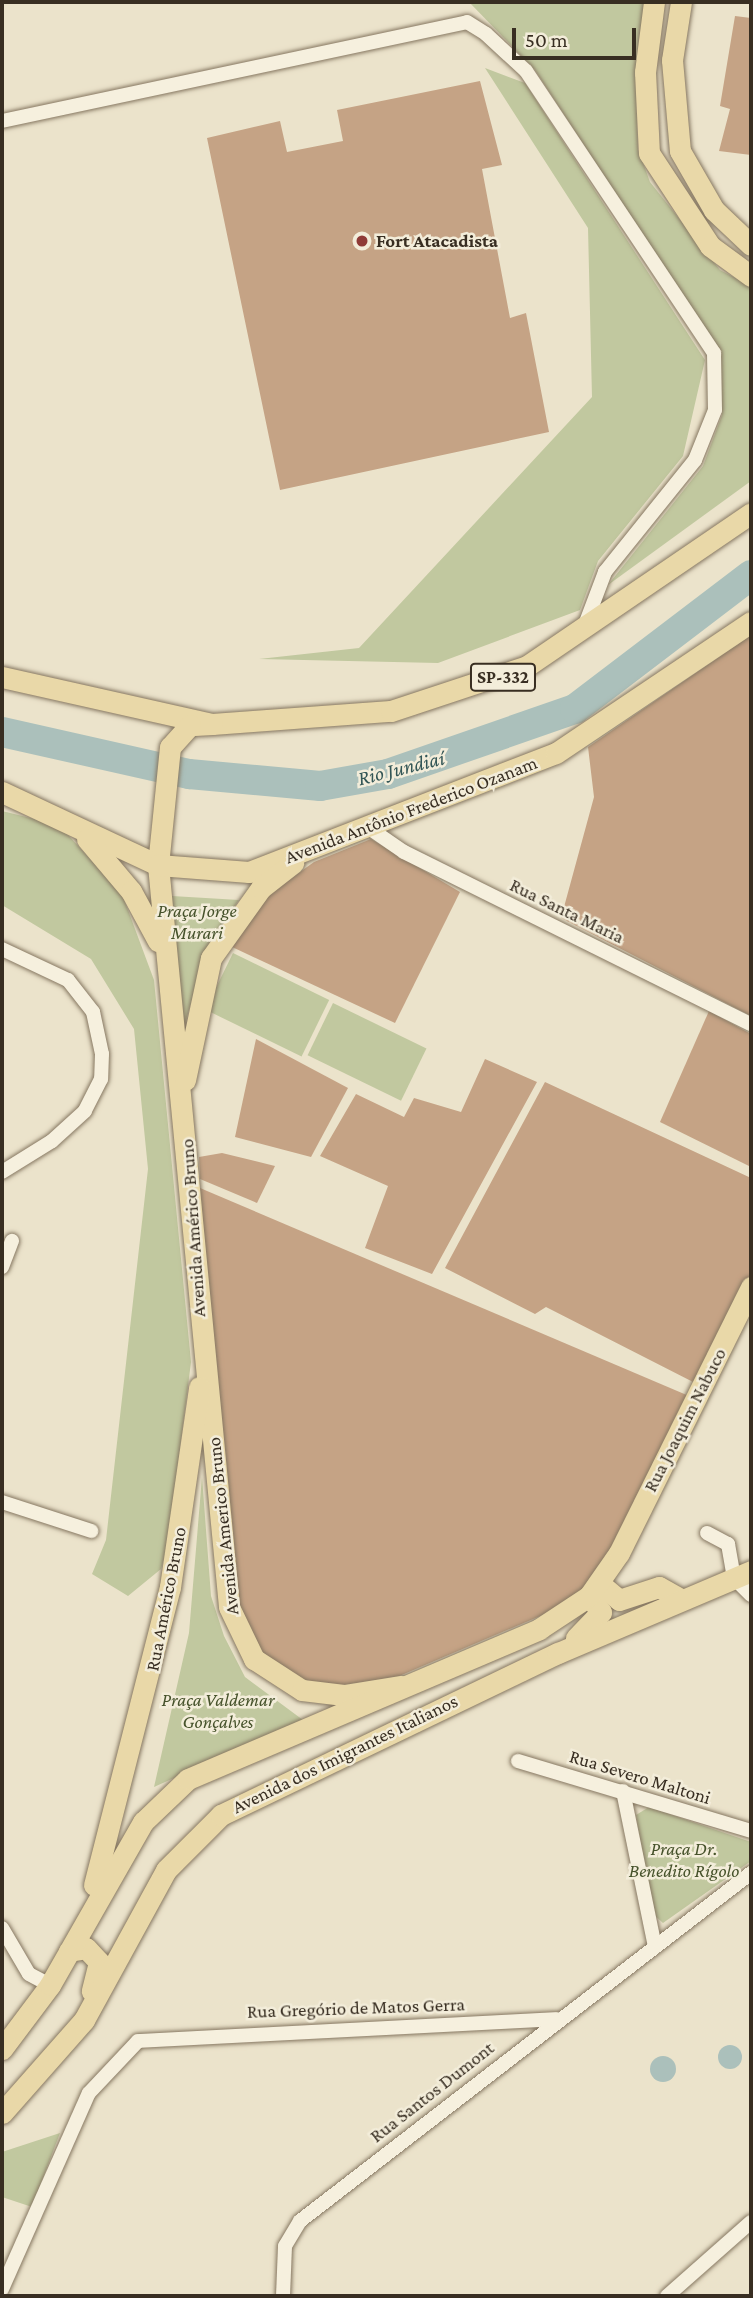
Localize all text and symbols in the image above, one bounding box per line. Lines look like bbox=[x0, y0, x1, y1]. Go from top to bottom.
scale bar bbox=[515, 14, 639, 58]
text: 50 m bbox=[525, 28, 568, 52]
place label: Fort Atacadista bbox=[376, 230, 498, 252]
marker: Fort Atacadista bbox=[354, 233, 370, 249]
road number: SP-332 bbox=[470, 662, 536, 692]
water label: Rio Jundiaí bbox=[355, 745, 447, 791]
street label: Avenida Antônio Frederico Ozanam bbox=[282, 751, 540, 869]
street label: Rua Santa Maria bbox=[506, 874, 628, 948]
park label: Praça Jorge Murari bbox=[157, 900, 237, 944]
street label: Avenida Américo Bruno bbox=[175, 1138, 211, 1318]
street label: Rua Joaquim Nabuco bbox=[639, 1344, 731, 1496]
street label: Avenida Americo Bruno bbox=[202, 1436, 244, 1616]
street label: Rua Américo Bruno bbox=[141, 1525, 191, 1673]
park label: Praça Valdemar Gonçalves bbox=[161, 1689, 275, 1733]
street label: Avenida dos Imigrantes Italianos bbox=[229, 1689, 461, 1819]
street label: Rua Severo Maltoni bbox=[567, 1745, 713, 1809]
park label: Praça Dr. Benedito Rígolo bbox=[629, 1838, 739, 1882]
street label: Rua Gregório de Matos Gerra bbox=[247, 1993, 465, 2023]
street label: Rua Santos Dumont bbox=[365, 2036, 499, 2148]

